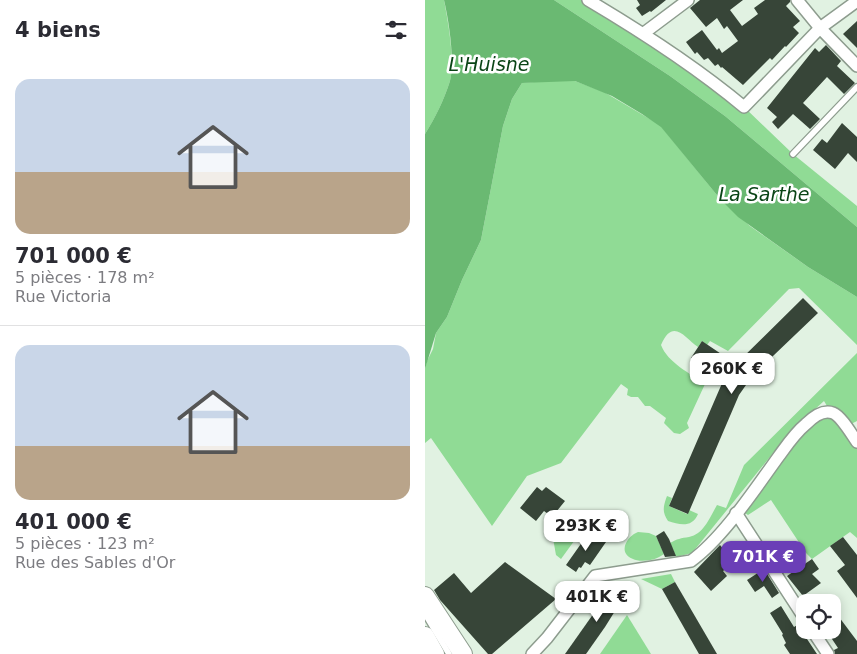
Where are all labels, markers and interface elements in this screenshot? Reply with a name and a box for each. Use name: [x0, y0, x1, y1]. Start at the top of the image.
icon: filters: [382, 16, 410, 44]
text: 4 biens: [15, 18, 101, 42]
water label: L'Huisne: [448, 53, 530, 75]
icon: home: [168, 112, 258, 202]
water label: La Sarthe: [719, 183, 809, 205]
text: 701 000 €: [15, 244, 132, 268]
text: 5 pièces · 178 m²: [15, 268, 155, 287]
text: Rue Victoria: [15, 287, 111, 306]
pin: 260K €: [691, 352, 773, 395]
text: 260K €: [701, 359, 763, 378]
icon: home: [168, 377, 258, 467]
text: 401 000 €: [15, 510, 132, 534]
pin: 293K €: [545, 510, 627, 552]
text: 293K €: [555, 516, 617, 535]
text: 5 pièces · 123 m²: [15, 534, 155, 553]
pin: 701K €: [722, 540, 804, 583]
text: 701K €: [732, 547, 794, 566]
text: Rue des Sables d'Or: [15, 553, 175, 572]
pin: 401K €: [556, 580, 638, 623]
text: 401K €: [566, 587, 628, 606]
map controls: [796, 594, 841, 639]
button: locate: [796, 594, 841, 639]

